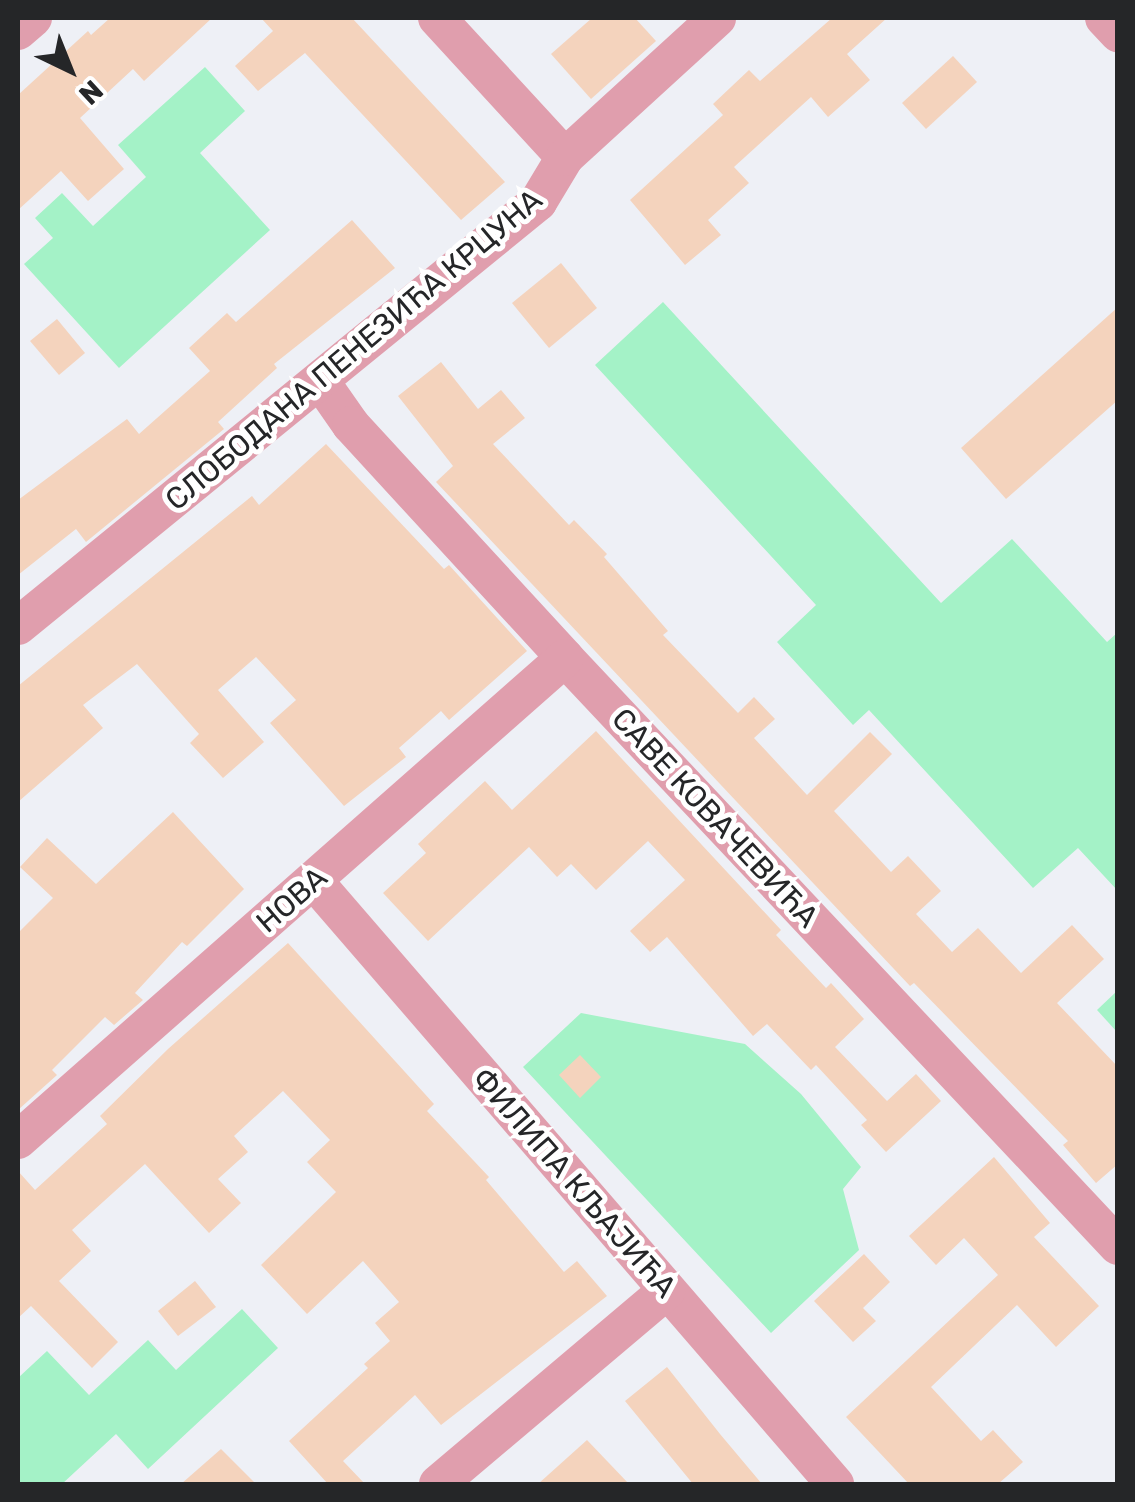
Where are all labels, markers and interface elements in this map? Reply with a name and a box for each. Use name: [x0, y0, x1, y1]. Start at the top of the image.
north arrow: [20, 20, 120, 120]
text: N: [72, 73, 109, 111]
street label: СЛОБОДАНА ПЕНЕЗИЋА КРЦУНА: [158, 182, 550, 518]
street label: САВЕ КОВАЧЕВИЋА: [604, 701, 826, 935]
street label: НОВА: [249, 860, 335, 940]
street label: ФИЛИПА КЉАЈИЋА: [464, 1061, 684, 1305]

